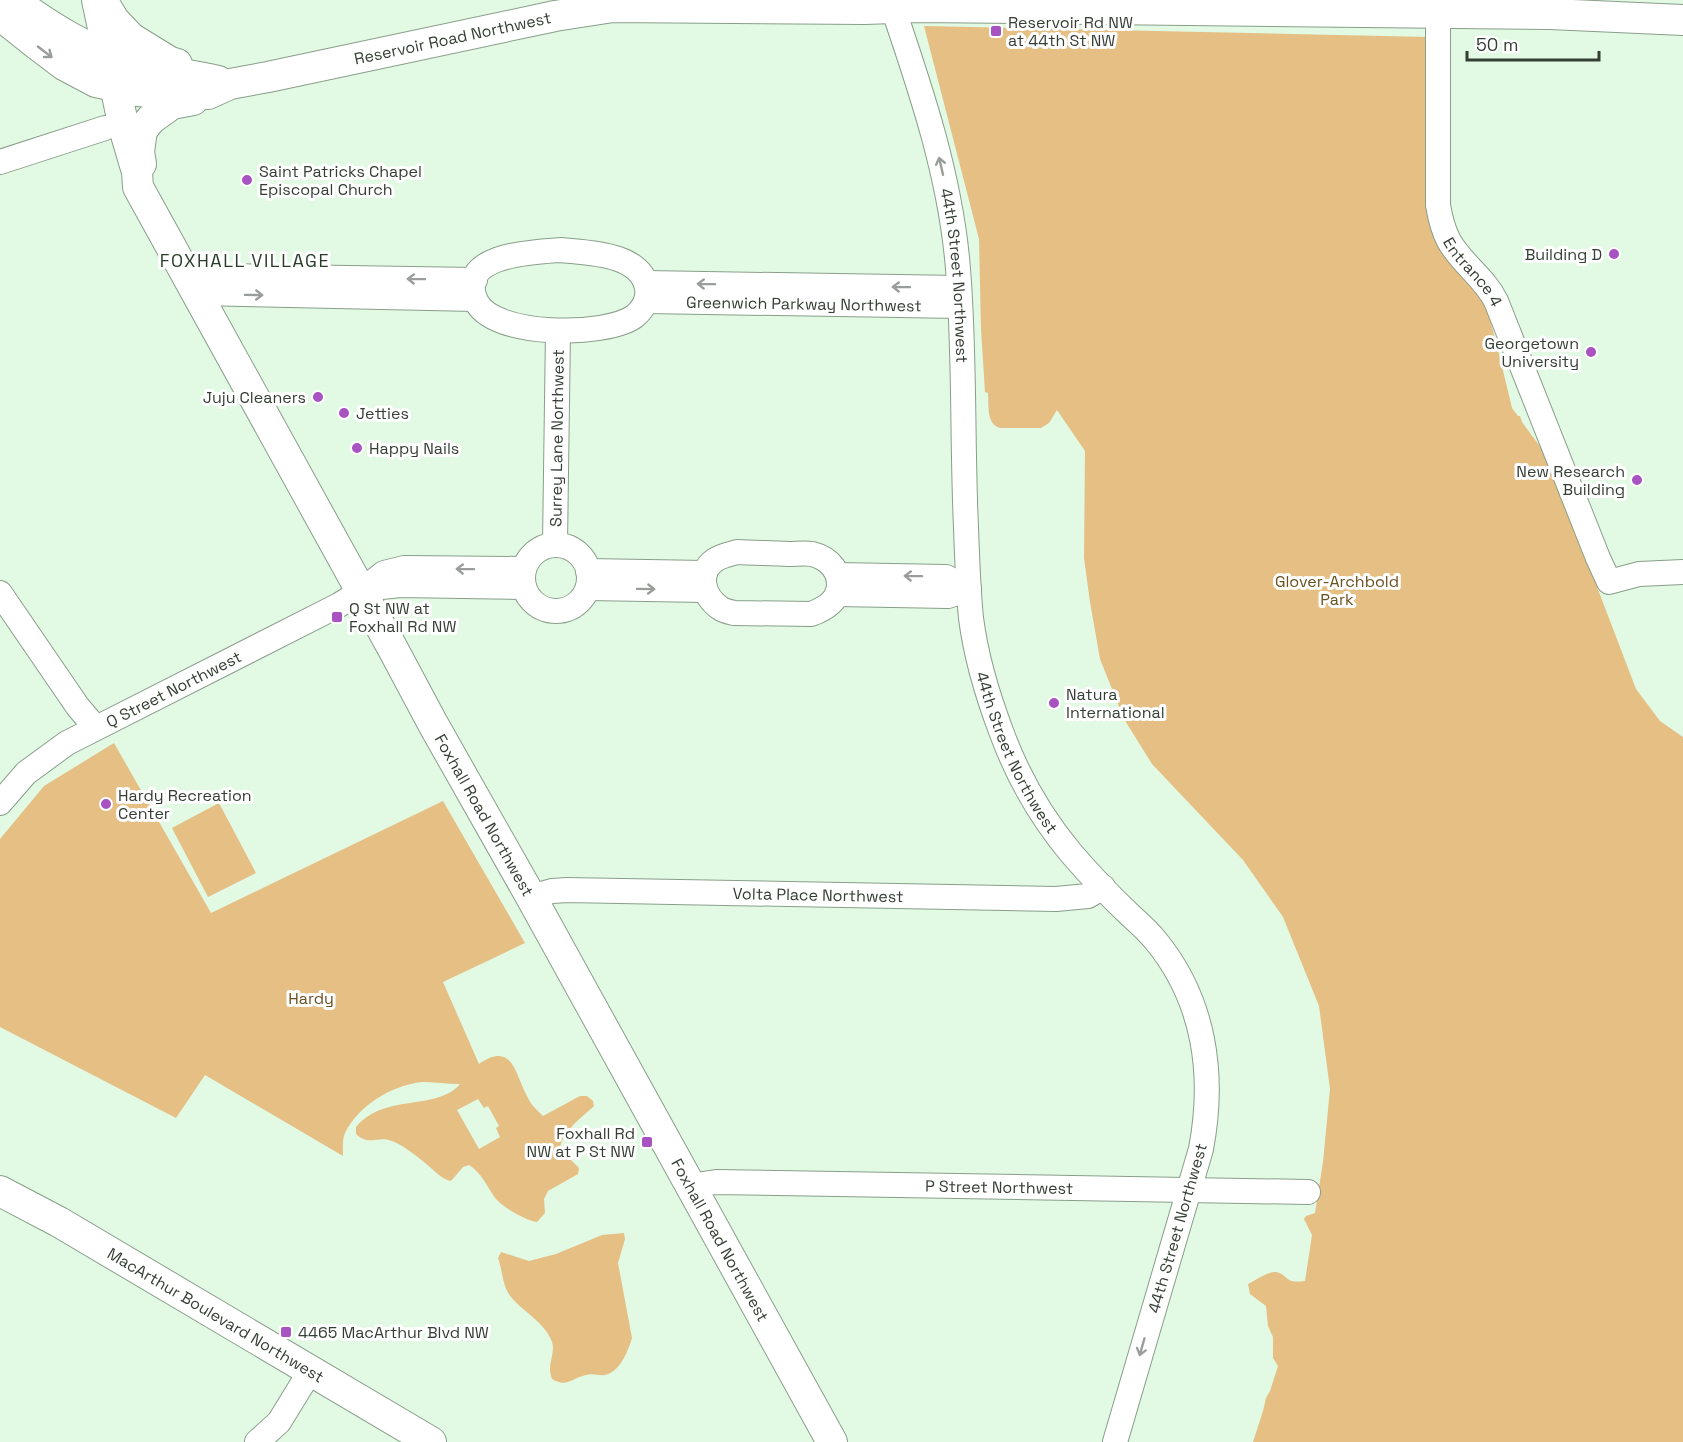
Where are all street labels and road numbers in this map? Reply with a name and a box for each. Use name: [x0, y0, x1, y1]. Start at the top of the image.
street label: Reservoir Road Northwest: [352, 7, 553, 69]
street label: 44th Street Northwest: [935, 186, 973, 363]
street label: Entrance 4: [1438, 234, 1507, 310]
street label: Greenwich Parkway Northwest: [686, 292, 922, 316]
street label: Surrey Lane Northwest: [545, 349, 569, 527]
street label: Q Street Northwest: [102, 646, 245, 733]
street label: 44th Street Northwest: [971, 669, 1062, 838]
street label: Foxhall Road Northwest: [430, 730, 538, 900]
street label: Volta Place Northwest: [732, 883, 904, 907]
street label: 44th Street Northwest: [1143, 1141, 1212, 1315]
street label: Foxhall Road Northwest: [666, 1155, 773, 1325]
street label: P Street Northwest: [925, 1176, 1073, 1199]
street label: MacArthur Boulevard Northwest: [104, 1243, 328, 1387]

